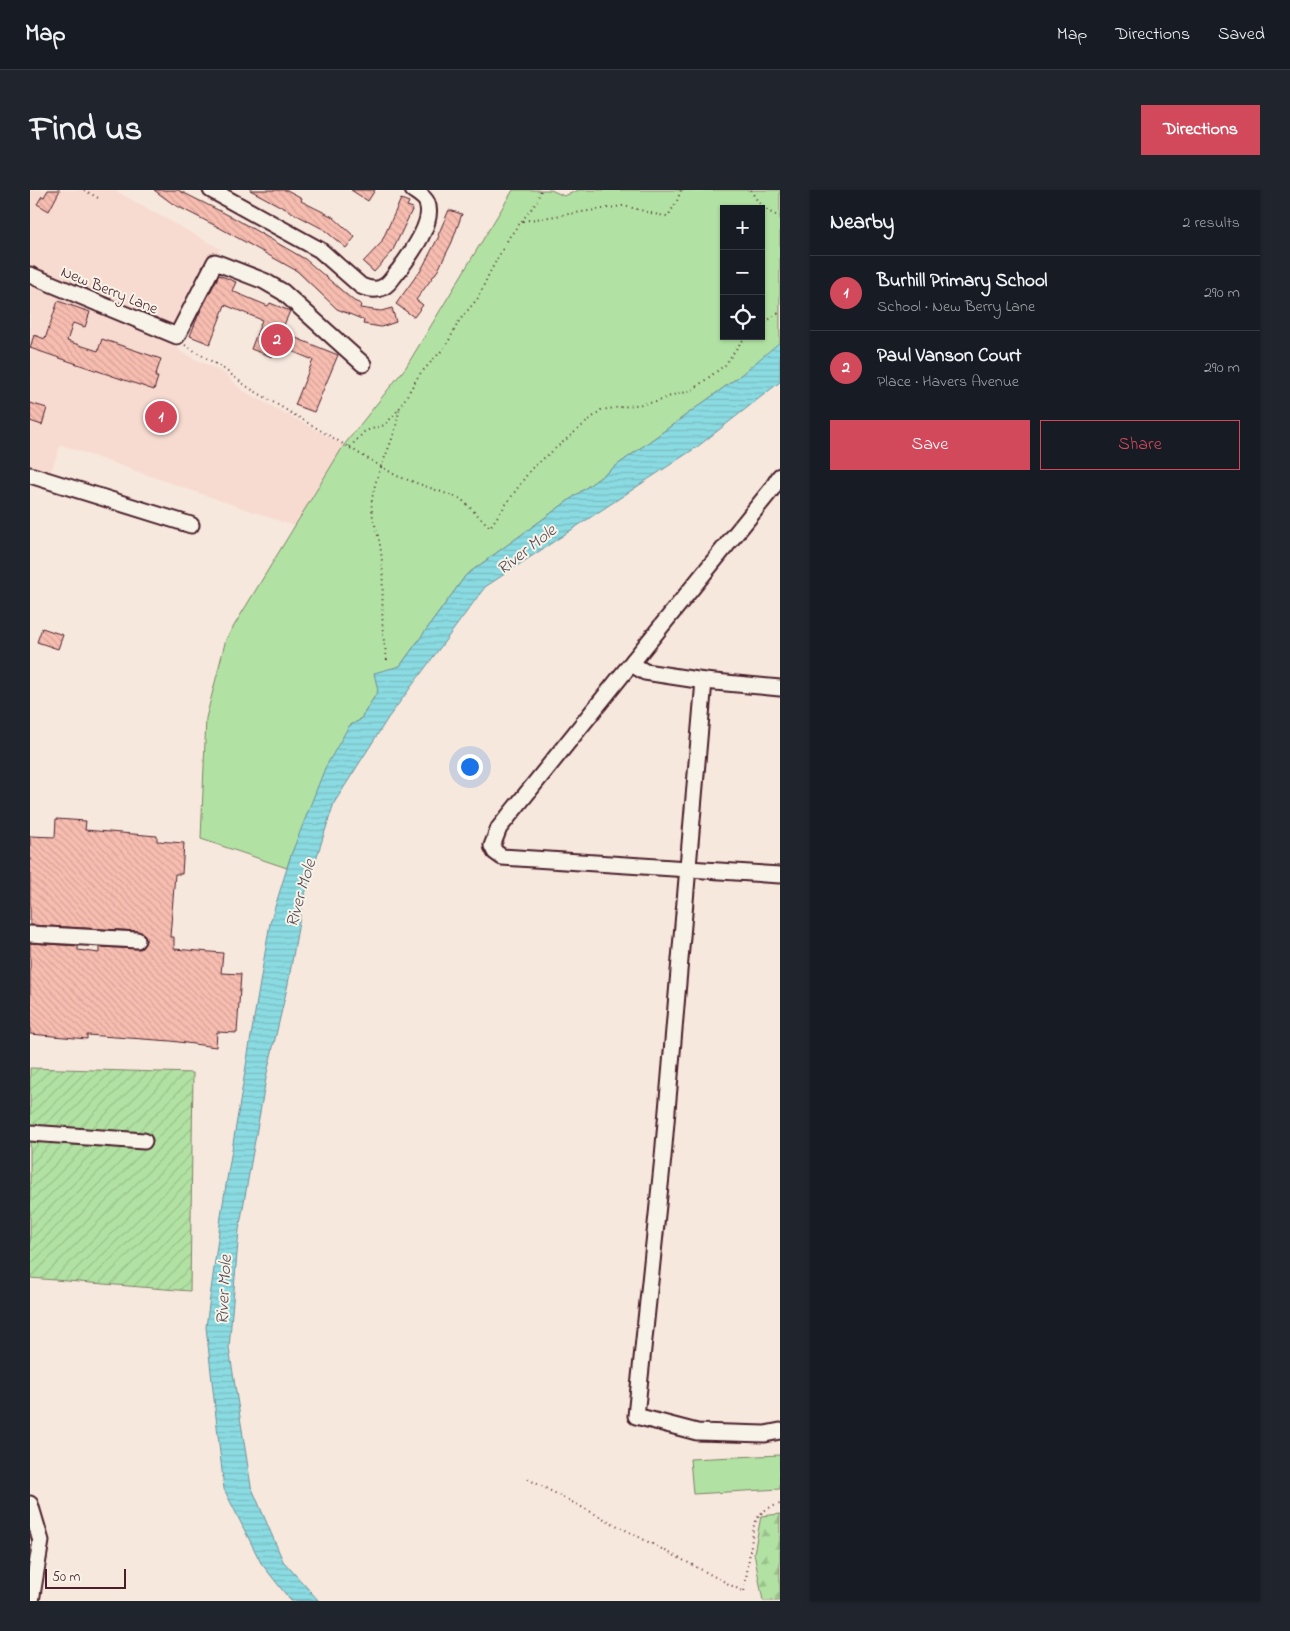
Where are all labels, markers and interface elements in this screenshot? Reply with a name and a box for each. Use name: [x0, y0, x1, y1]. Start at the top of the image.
text: Map: [25, 17, 66, 52]
text: Map: [1057, 22, 1087, 48]
text: Directions: [1115, 22, 1190, 48]
text: Saved: [1218, 22, 1265, 48]
text: Find us: [30, 105, 142, 156]
button: Directions: [1141, 105, 1260, 155]
map controls: [720, 205, 765, 340]
button: +: [720, 205, 765, 250]
text: Nearby: [830, 208, 894, 238]
text: 2 results: [1182, 211, 1240, 235]
button: −: [720, 250, 765, 295]
street label: New Berry Lane: [57, 260, 162, 322]
text: Burhill Primary School: [877, 268, 1048, 295]
text: 1: [843, 281, 849, 305]
text: 290 m: [1204, 281, 1240, 305]
button: locate: [720, 295, 765, 340]
text: School · New Berry Lane: [877, 295, 1035, 319]
pin: 2: [261, 321, 293, 359]
text: Paul Vanson Court: [877, 343, 1022, 370]
text: 2: [842, 356, 850, 380]
text: 290 m: [1204, 356, 1240, 380]
text: Place · Havers Avenue: [877, 370, 1019, 394]
pin: 1: [145, 398, 177, 436]
button: Save: [830, 420, 1030, 470]
button: Share: [1040, 420, 1240, 470]
water label: River Mole: [492, 518, 563, 582]
your location: [457, 754, 483, 780]
water label: River Mole: [280, 856, 324, 931]
water label: River Mole: [210, 1254, 240, 1326]
scale bar: [45, 1566, 126, 1589]
text: 50 m: [52, 1567, 80, 1588]

